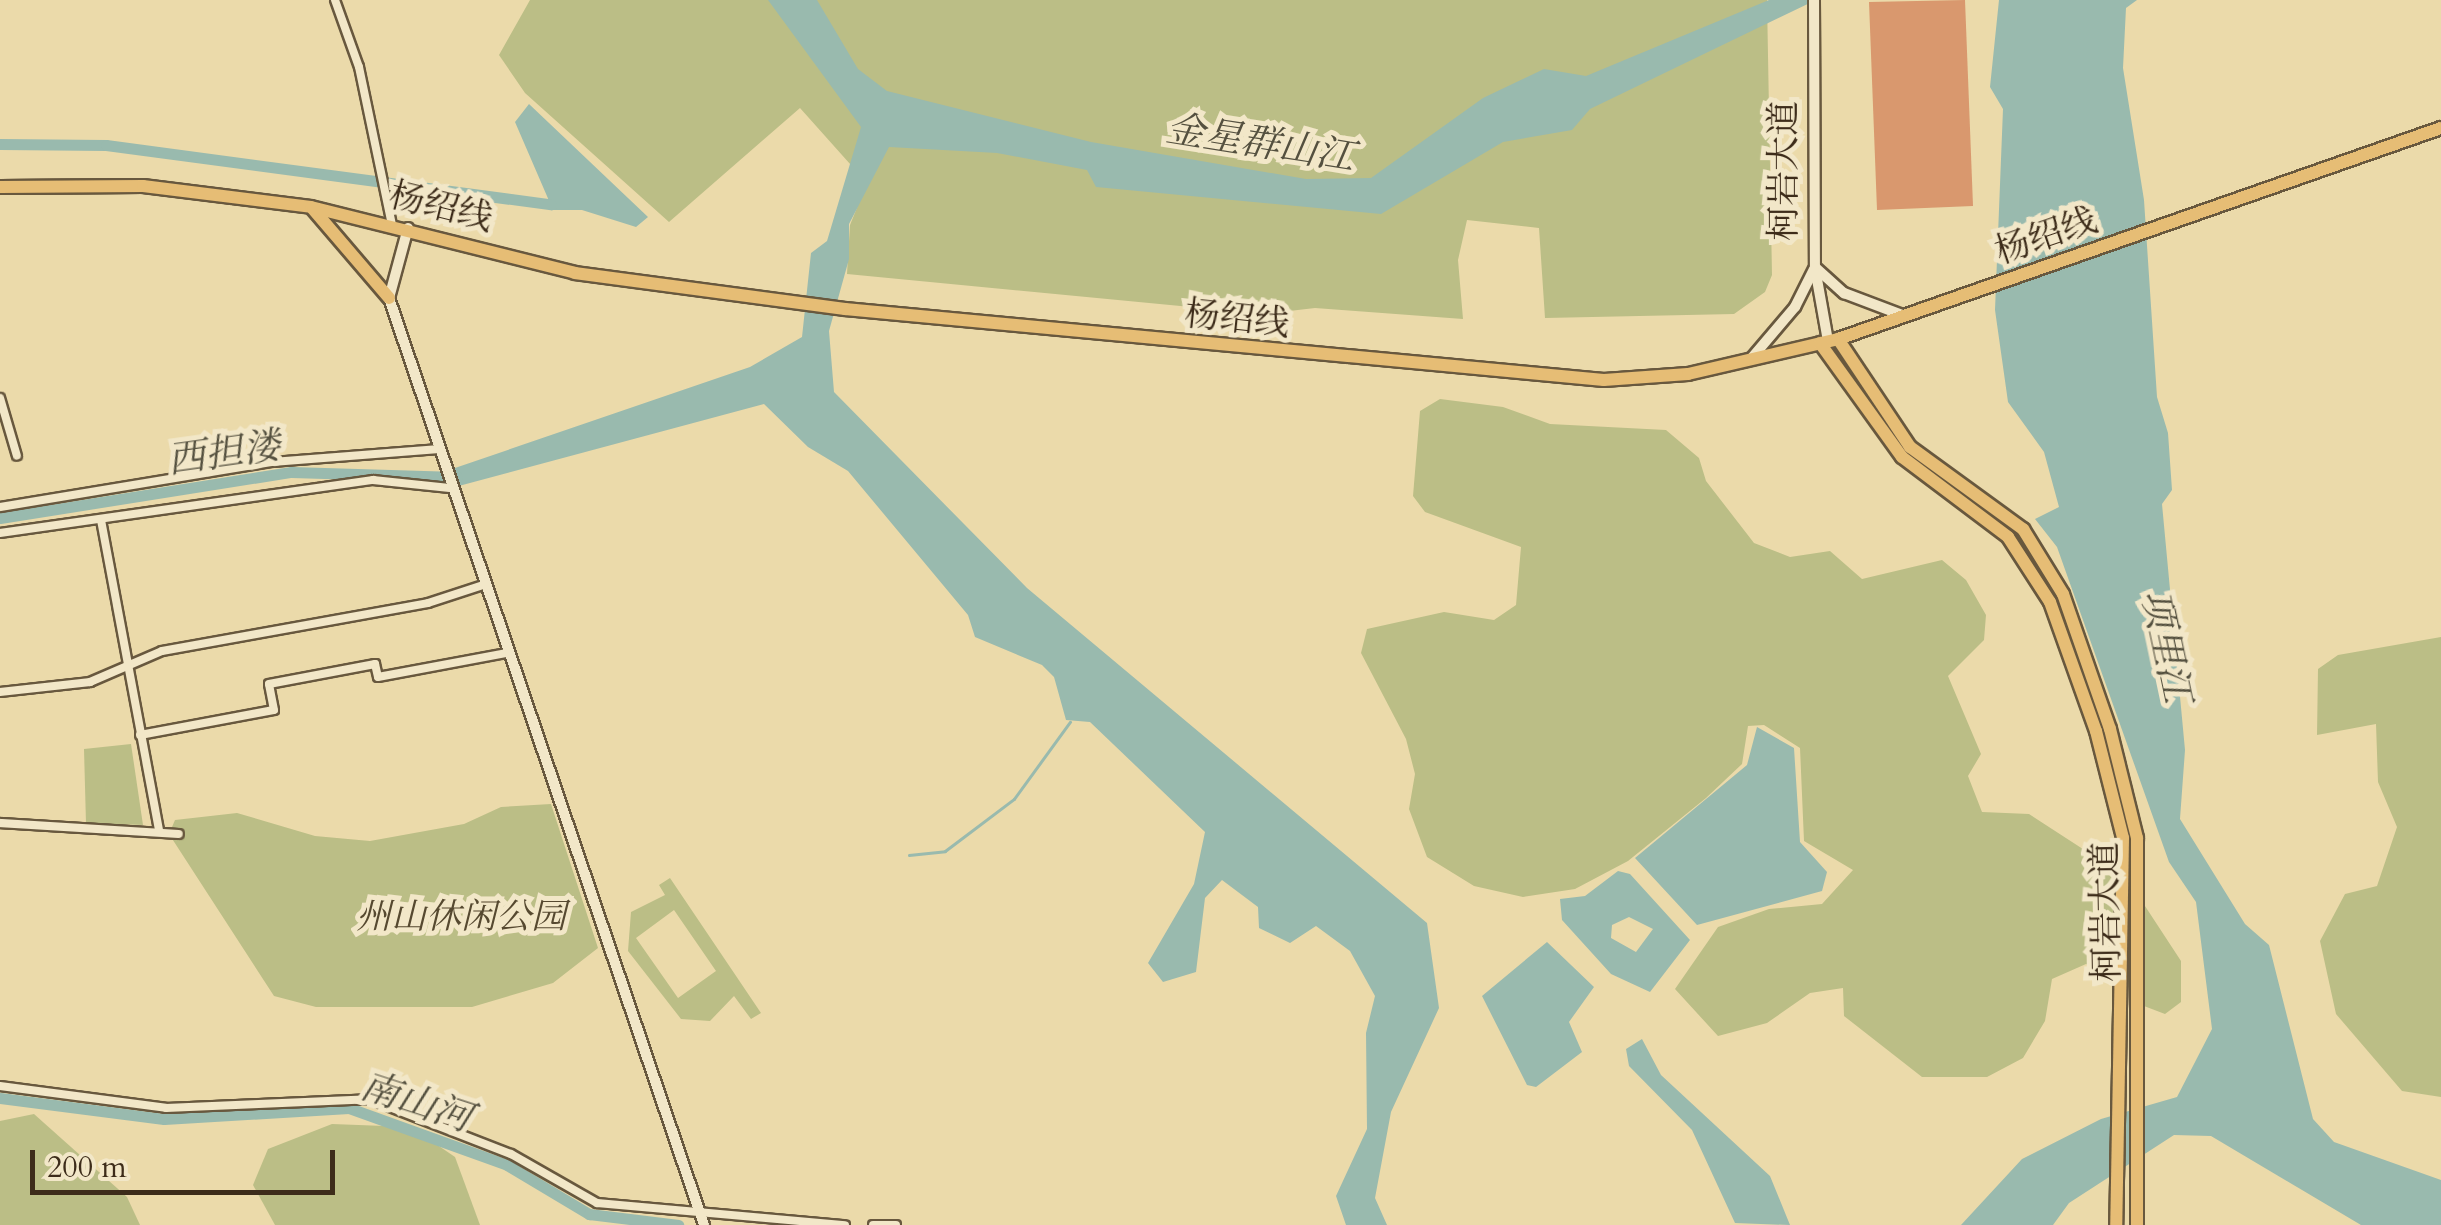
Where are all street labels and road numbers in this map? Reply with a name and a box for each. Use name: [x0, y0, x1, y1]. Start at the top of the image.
street label: 柯岩大道: [1763, 101, 1805, 241]
street label: 杨绍线: [385, 174, 497, 240]
street label: 杨绍线: [1990, 199, 2102, 273]
street label: 杨绍线: [1183, 293, 1291, 345]
street label: 柯岩大道: [2084, 842, 2128, 982]

